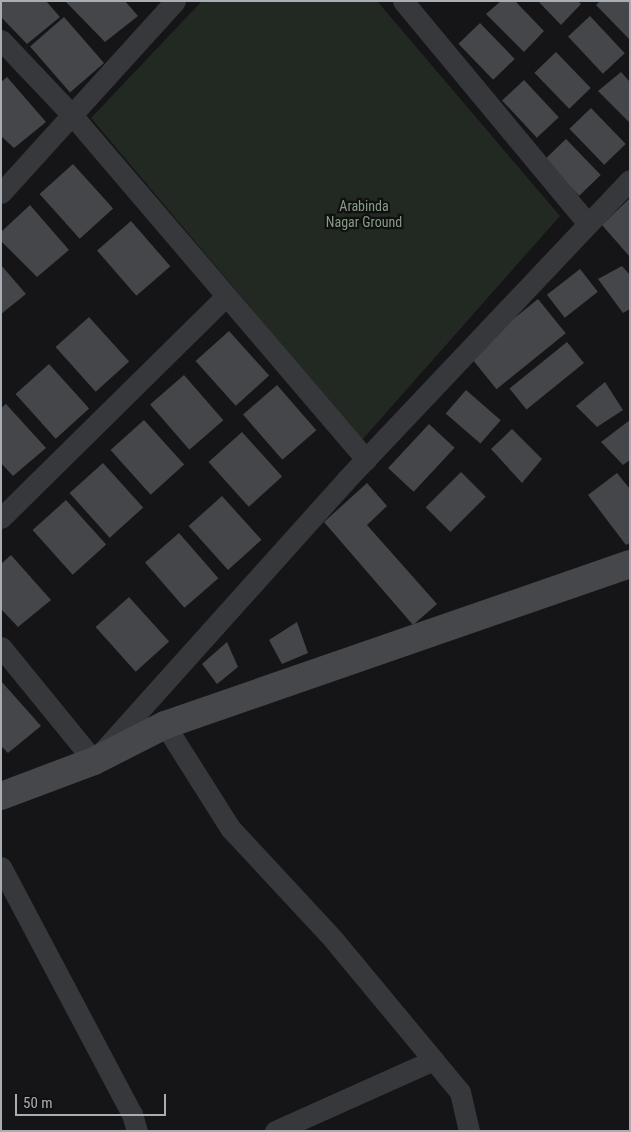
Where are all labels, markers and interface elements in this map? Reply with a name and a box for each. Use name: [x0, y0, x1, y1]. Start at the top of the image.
park label: Arabinda Nagar Ground: [326, 198, 402, 230]
scale bar: [18, 1084, 169, 1116]
text: 50 m: [23, 1094, 53, 1112]

